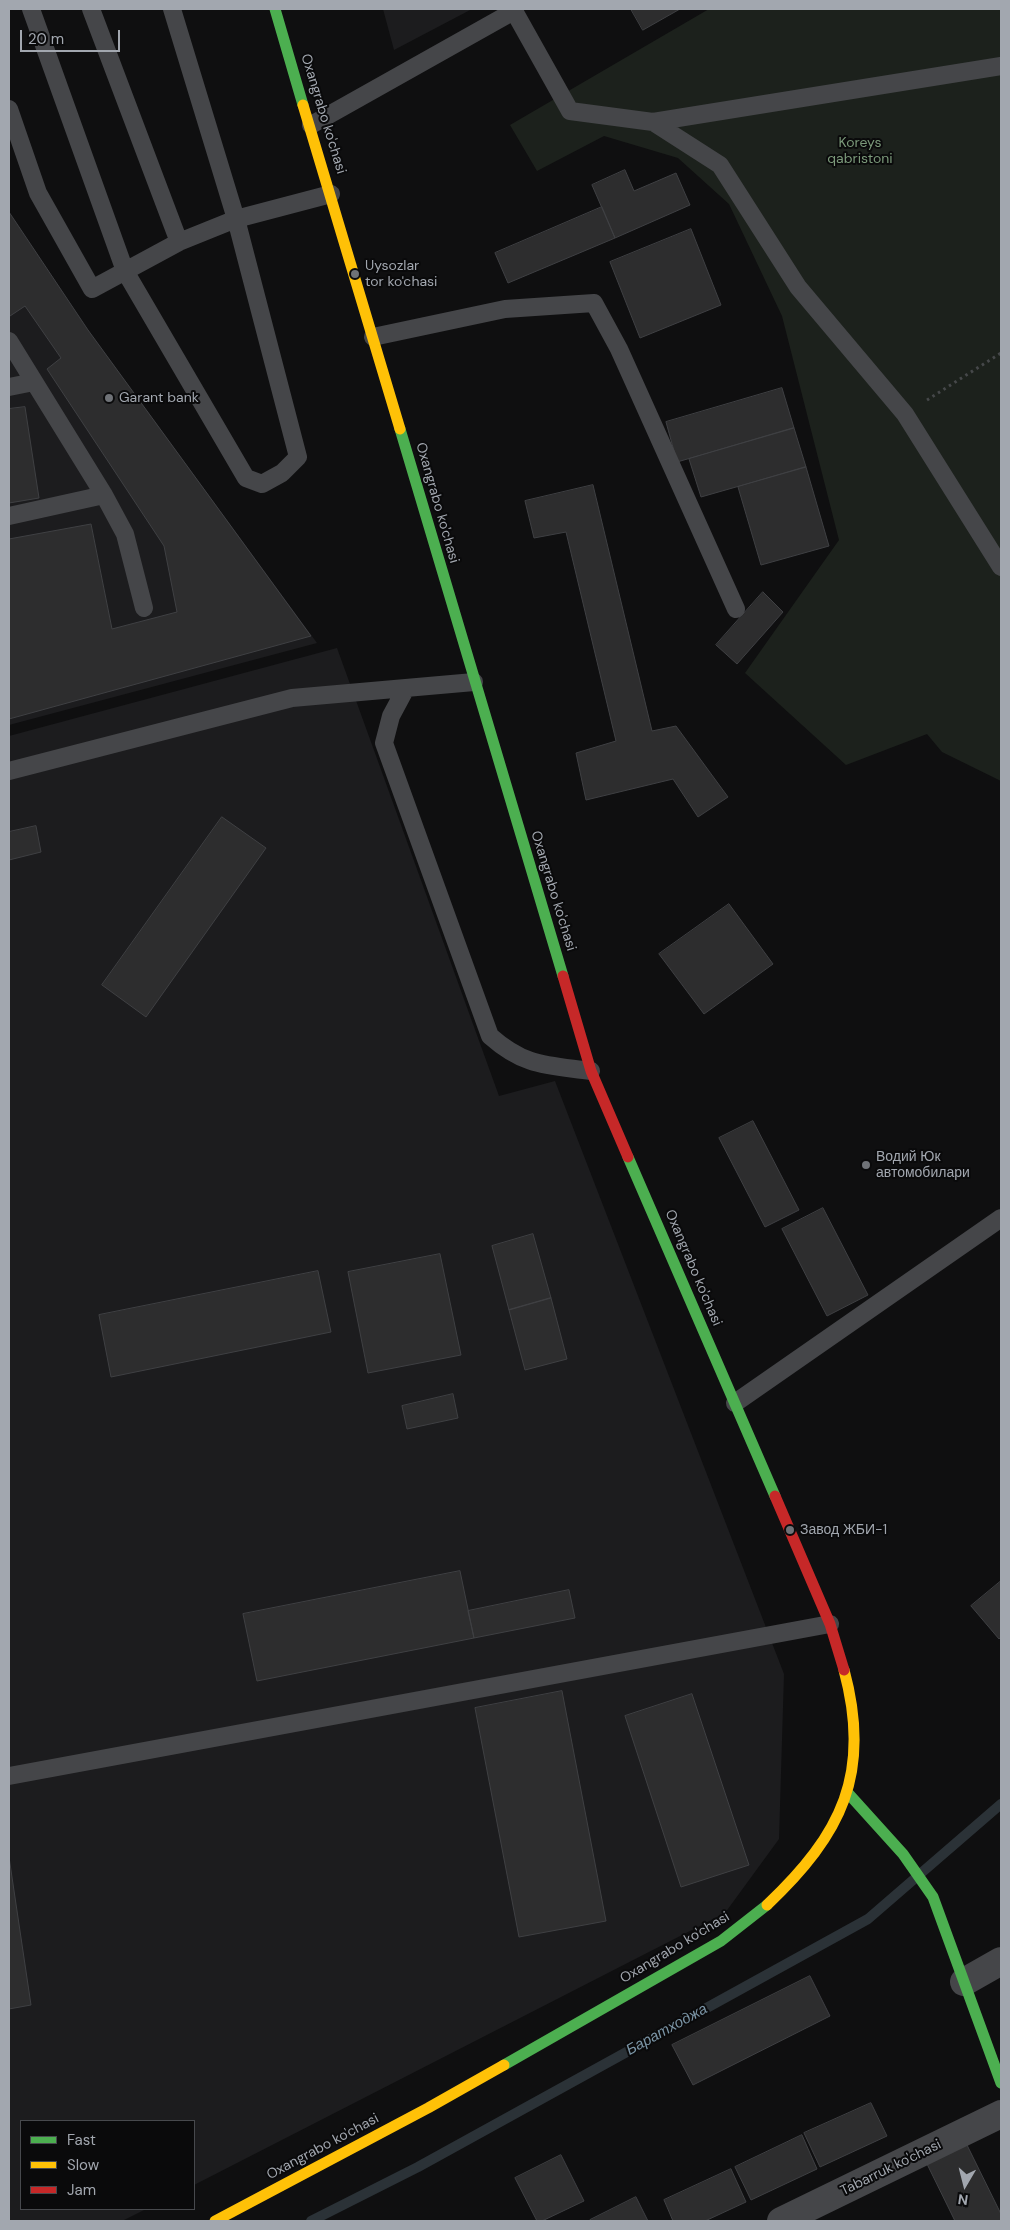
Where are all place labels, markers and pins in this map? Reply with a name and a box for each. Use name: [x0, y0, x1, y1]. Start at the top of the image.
place label: Uysozlar tor ko'chasi: [365, 258, 437, 290]
marker: Uysozlar tor ko'chasi: [349, 268, 361, 280]
place label: Garant bank: [119, 390, 199, 406]
marker: Garant bank: [103, 392, 115, 404]
place label: Водий Юк автомобилари: [876, 1149, 970, 1182]
marker: Водий Юк автомобилари: [860, 1159, 872, 1171]
place label: Завод ЖБИ-1: [800, 1522, 887, 1538]
marker: Завод ЖБИ-1: [784, 1524, 796, 1536]

